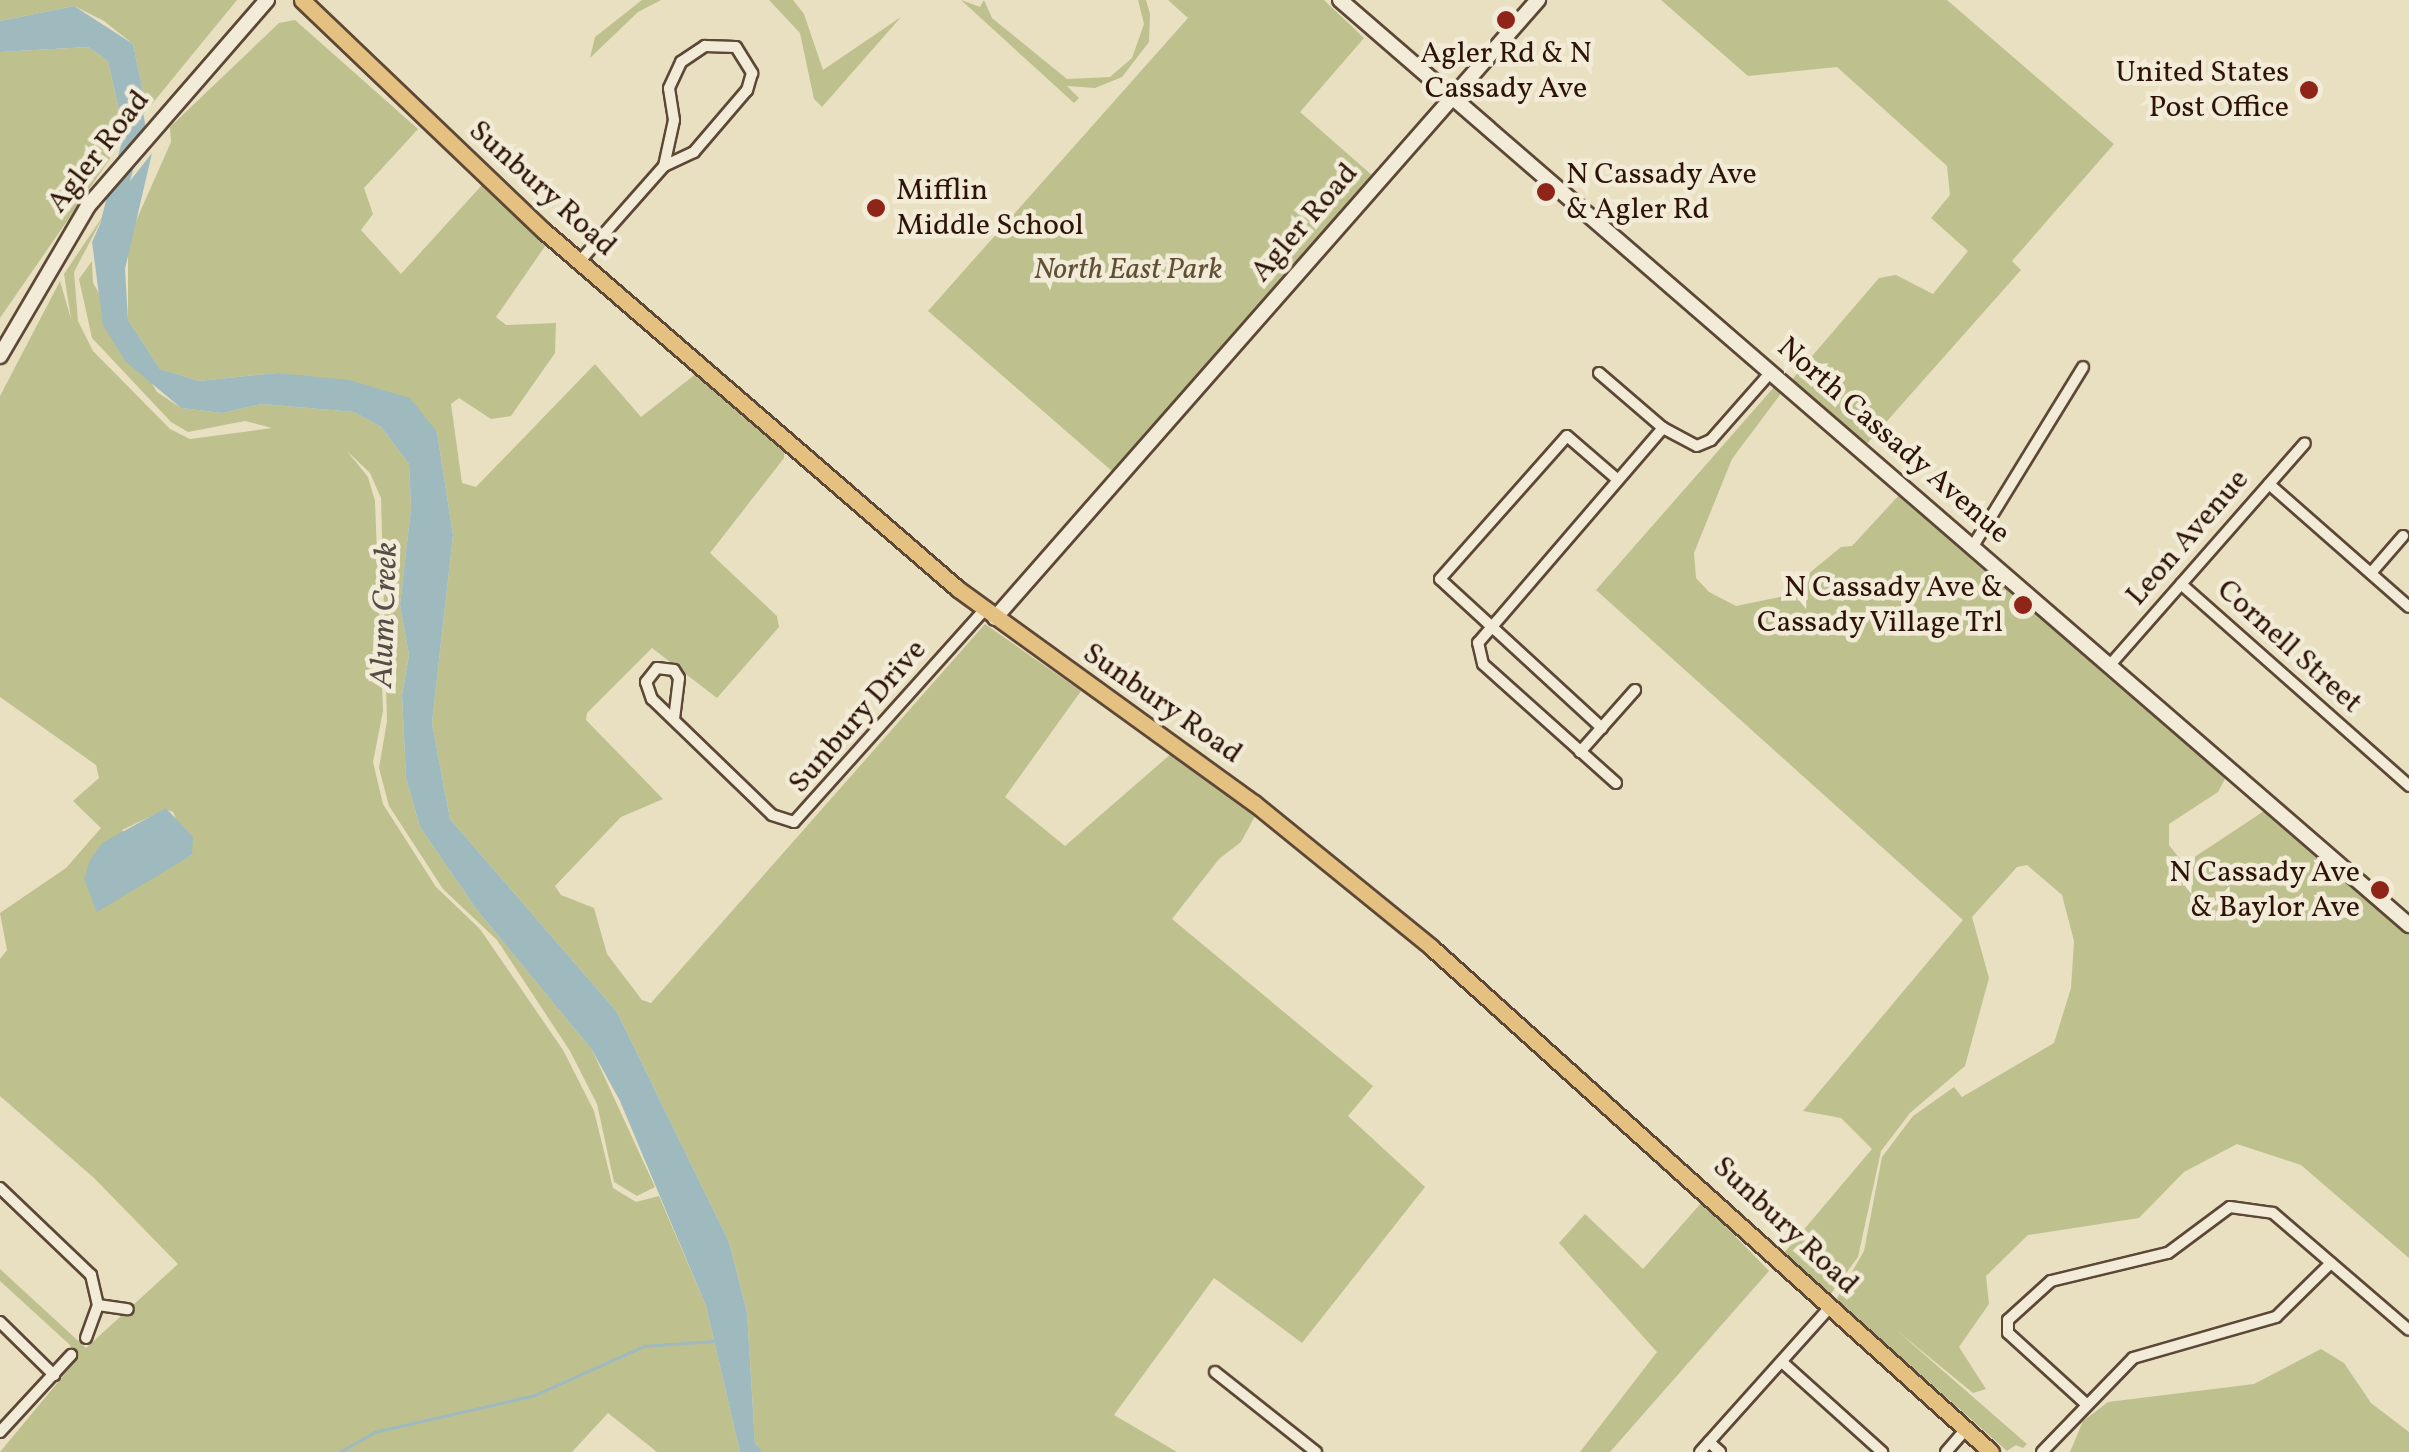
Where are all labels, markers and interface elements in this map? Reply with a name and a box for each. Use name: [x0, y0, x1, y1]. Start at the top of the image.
marker: Agler Rd & N Cassady Ave: [1495, 9, 1517, 31]
place label: Agler Rd & N Cassady Ave: [1420, 36, 1592, 106]
place label: United States Post Office: [2116, 55, 2289, 126]
marker: United States Post Office: [2298, 79, 2320, 101]
street label: Agler Road: [40, 83, 158, 221]
street label: Sunbury Road: [460, 113, 624, 265]
street label: Agler Road: [1244, 156, 1366, 290]
place label: N Cassady Ave & Agler Rd: [1566, 157, 1758, 228]
place label: Mifflin Middle School: [896, 173, 1084, 244]
marker: N Cassady Ave & Agler Rd: [1535, 181, 1557, 203]
marker: Mifflin Middle School: [865, 197, 887, 219]
park label: North East Park: [1034, 252, 1222, 288]
street label: North Cassady Avenue: [1769, 330, 2017, 552]
street label: Leon Avenue: [2119, 462, 2257, 614]
water label: Alum Creek: [364, 542, 408, 688]
place label: N Cassady Ave & Cassady Village Trl: [1754, 570, 2003, 640]
street label: Cornell Street: [2209, 572, 2369, 722]
marker: N Cassady Ave & Cassady Village Trl: [2012, 594, 2034, 616]
street label: Sunbury Drive: [781, 632, 935, 802]
street label: Sunbury Road: [1075, 636, 1249, 772]
place label: N Cassady Ave & Baylor Ave: [2168, 855, 2360, 926]
marker: N Cassady Ave & Baylor Ave: [2369, 879, 2391, 901]
street label: Sunbury Road: [1704, 1149, 1866, 1303]

